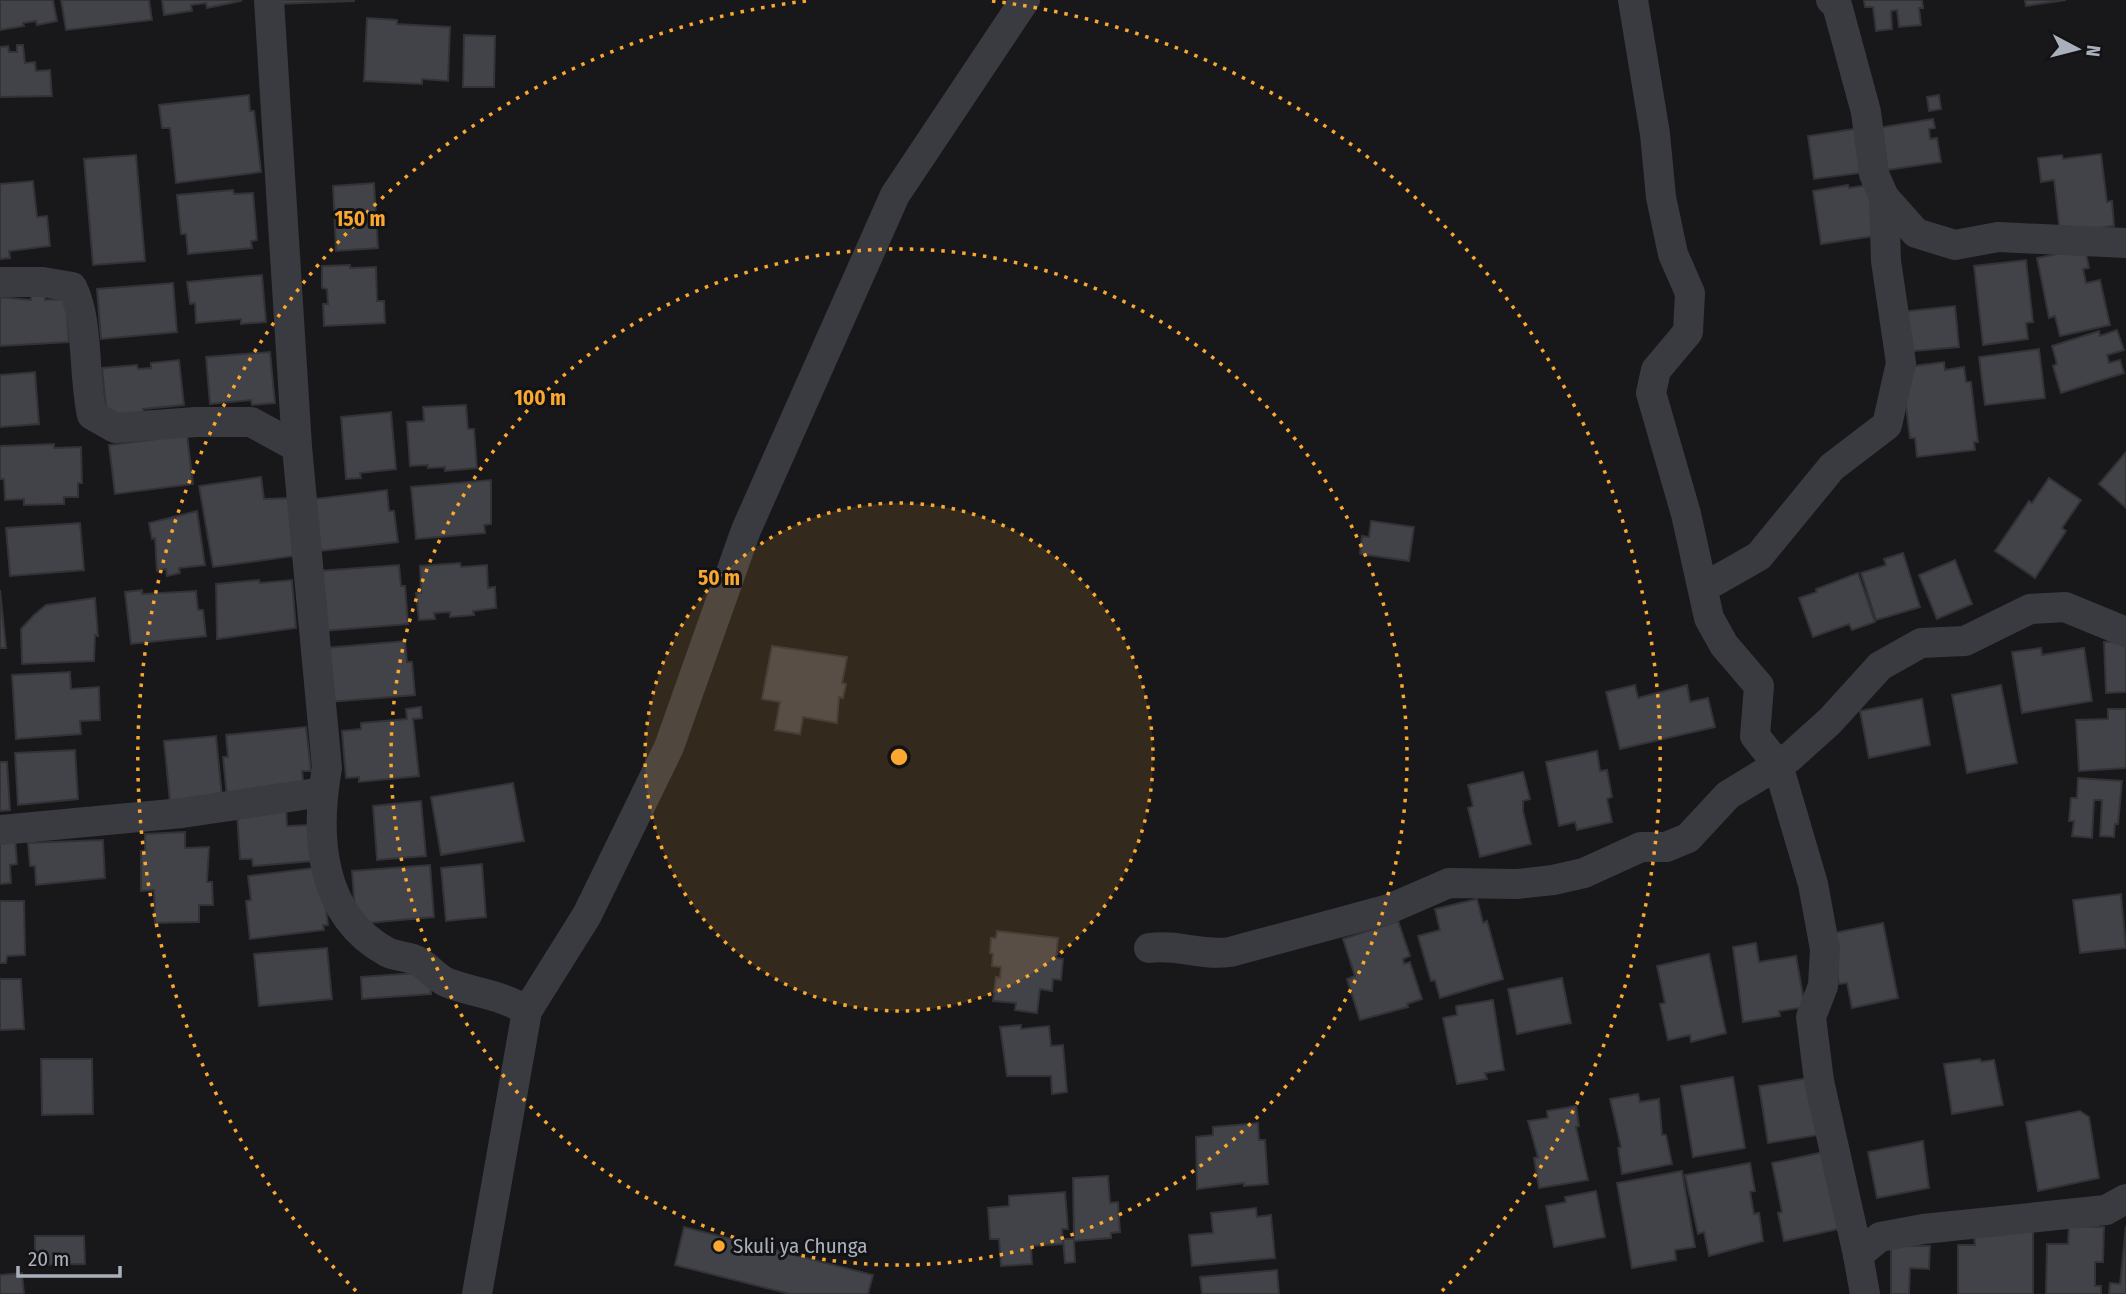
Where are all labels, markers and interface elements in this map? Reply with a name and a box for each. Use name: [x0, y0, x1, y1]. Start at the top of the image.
north arrow: [2042, 14, 2112, 84]
text: N: [2081, 44, 2105, 58]
text: 150 m: [334, 206, 386, 232]
text: 100 m: [514, 385, 566, 411]
text: 50 m: [698, 565, 740, 591]
centre of rings: [887, 745, 911, 769]
place label: Skuli ya Chunga: [733, 1233, 867, 1259]
scale bar: [18, 1234, 119, 1278]
marker: Skuli ya Chunga: [711, 1238, 727, 1254]
text: 20 m: [28, 1246, 69, 1272]

